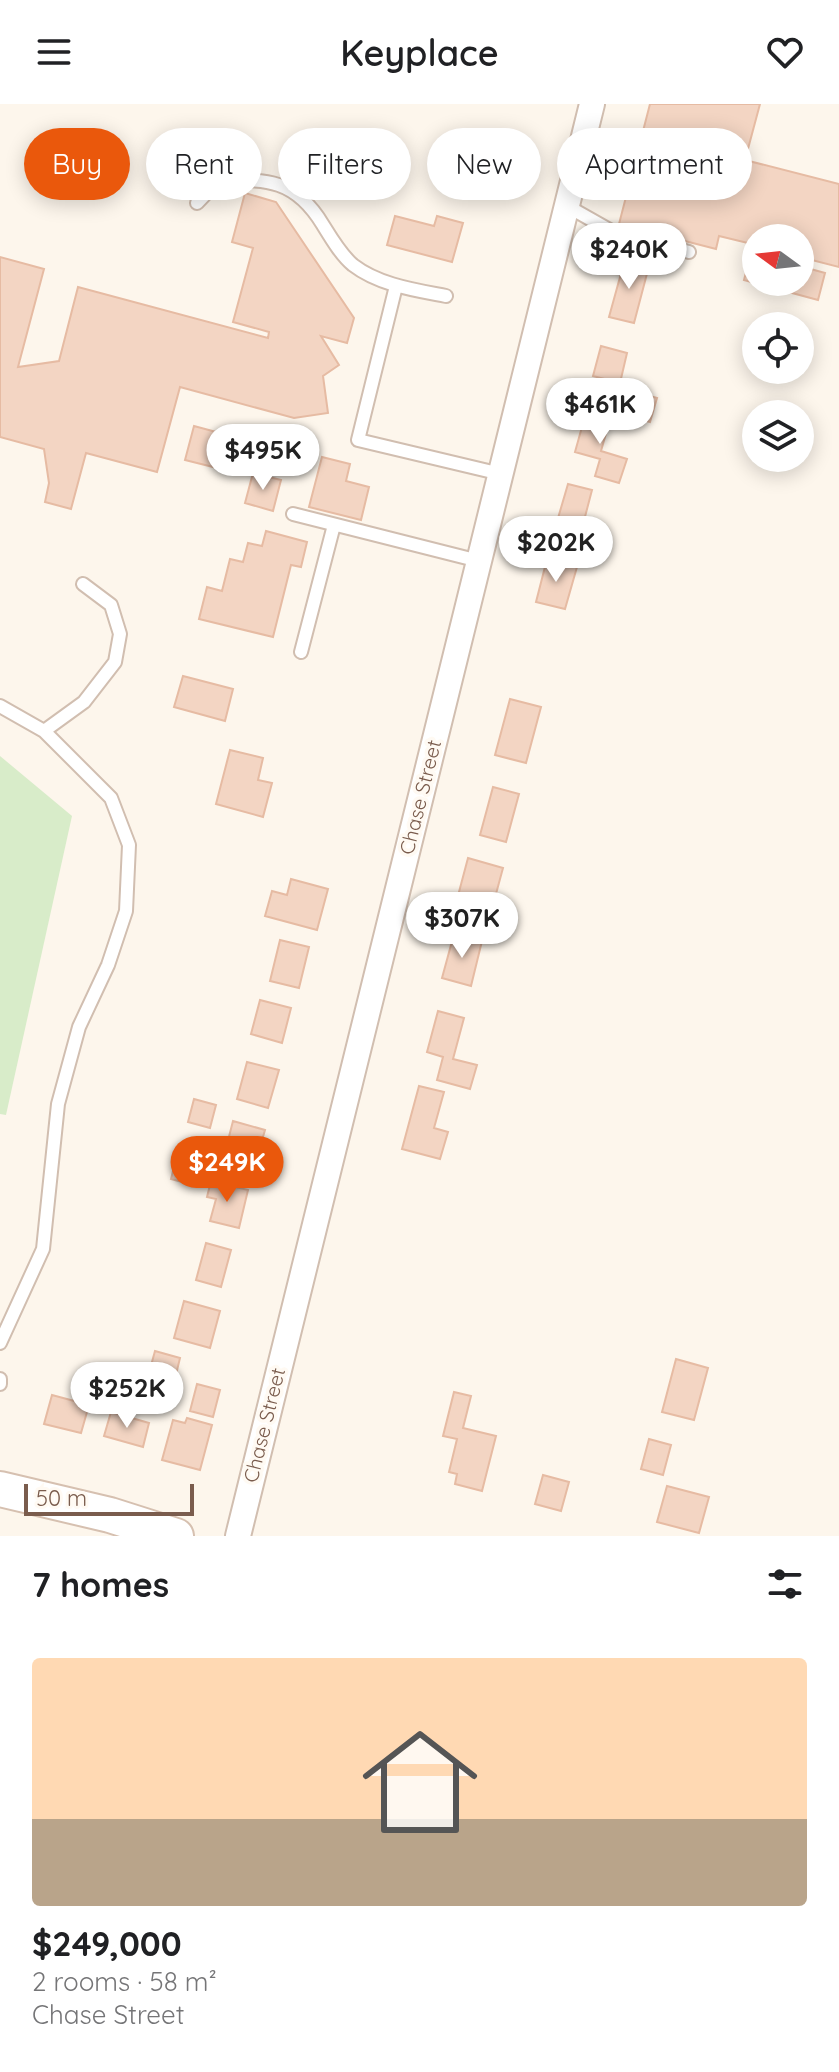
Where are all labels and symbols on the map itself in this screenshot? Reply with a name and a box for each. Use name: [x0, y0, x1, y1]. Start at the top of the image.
pin: $240K: [573, 223, 685, 291]
north arrow: [742, 224, 814, 296]
pin: $461K: [544, 378, 656, 446]
pin: $495K: [207, 424, 319, 492]
pin: $202K: [500, 516, 612, 584]
street label: Chase Street: [394, 737, 446, 857]
pin: $307K: [406, 892, 518, 960]
pin: $249K: [171, 1136, 283, 1204]
pin: $252K: [71, 1362, 183, 1430]
street label: Chase Street: [238, 1365, 290, 1485]
scale bar: [24, 1480, 194, 1516]

